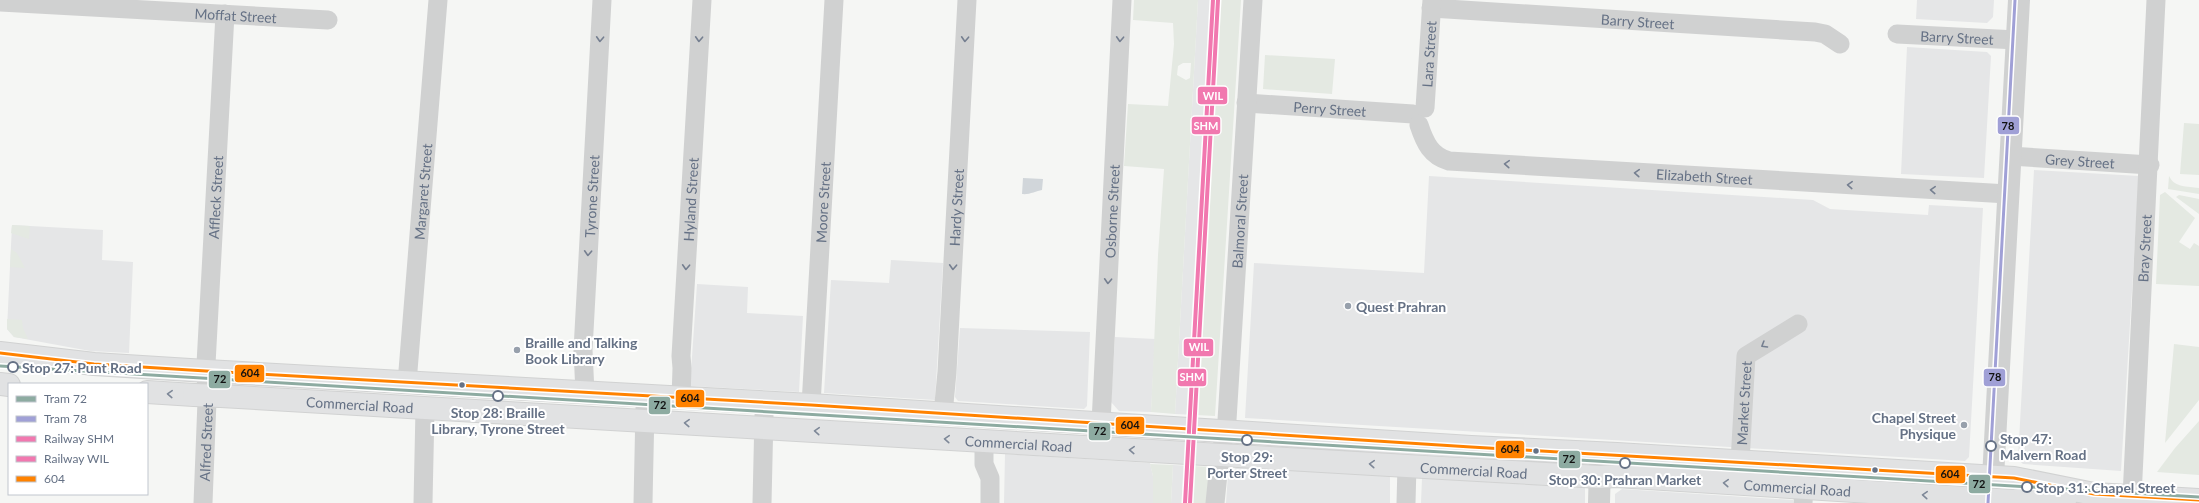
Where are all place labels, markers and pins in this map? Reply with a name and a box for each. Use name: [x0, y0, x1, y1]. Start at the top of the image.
place label: Quest Prahran: [1356, 298, 1446, 315]
marker: Quest Prahran: [1343, 301, 1353, 311]
place label: Braille and Talking Book Library: [525, 334, 638, 367]
marker: Braille and Talking Book Library: [512, 345, 522, 355]
place label: Stop 27: Punt Road: [22, 359, 142, 376]
marker: Stop 27: Punt Road: [7, 361, 19, 373]
unlabelled marker: [457, 380, 467, 390]
marker: Stop 28: Braille Library, Tyrone Street: [492, 390, 504, 402]
place label: Stop 28: Braille Library, Tyrone Street: [431, 404, 566, 437]
place label: Chapel Street Physique: [1872, 409, 1957, 442]
marker: Chapel Street Physique: [1959, 420, 1969, 430]
place label: Stop 47: Malvern Road: [2000, 430, 2086, 463]
marker: Stop 29: Porter Street: [1241, 434, 1253, 446]
marker: Stop 47: Malvern Road: [1985, 440, 1997, 452]
unlabelled marker: [1531, 446, 1541, 456]
place label: Stop 29: Porter Street: [1207, 448, 1288, 481]
marker: Stop 30: Prahran Market: [1619, 457, 1631, 469]
unlabelled marker: [1870, 465, 1880, 475]
place label: Stop 30: Prahran Market: [1549, 471, 1702, 488]
place label: Stop 31: Chapel Street: [2036, 479, 2176, 496]
marker: Stop 31: Chapel Street: [2021, 481, 2033, 493]

